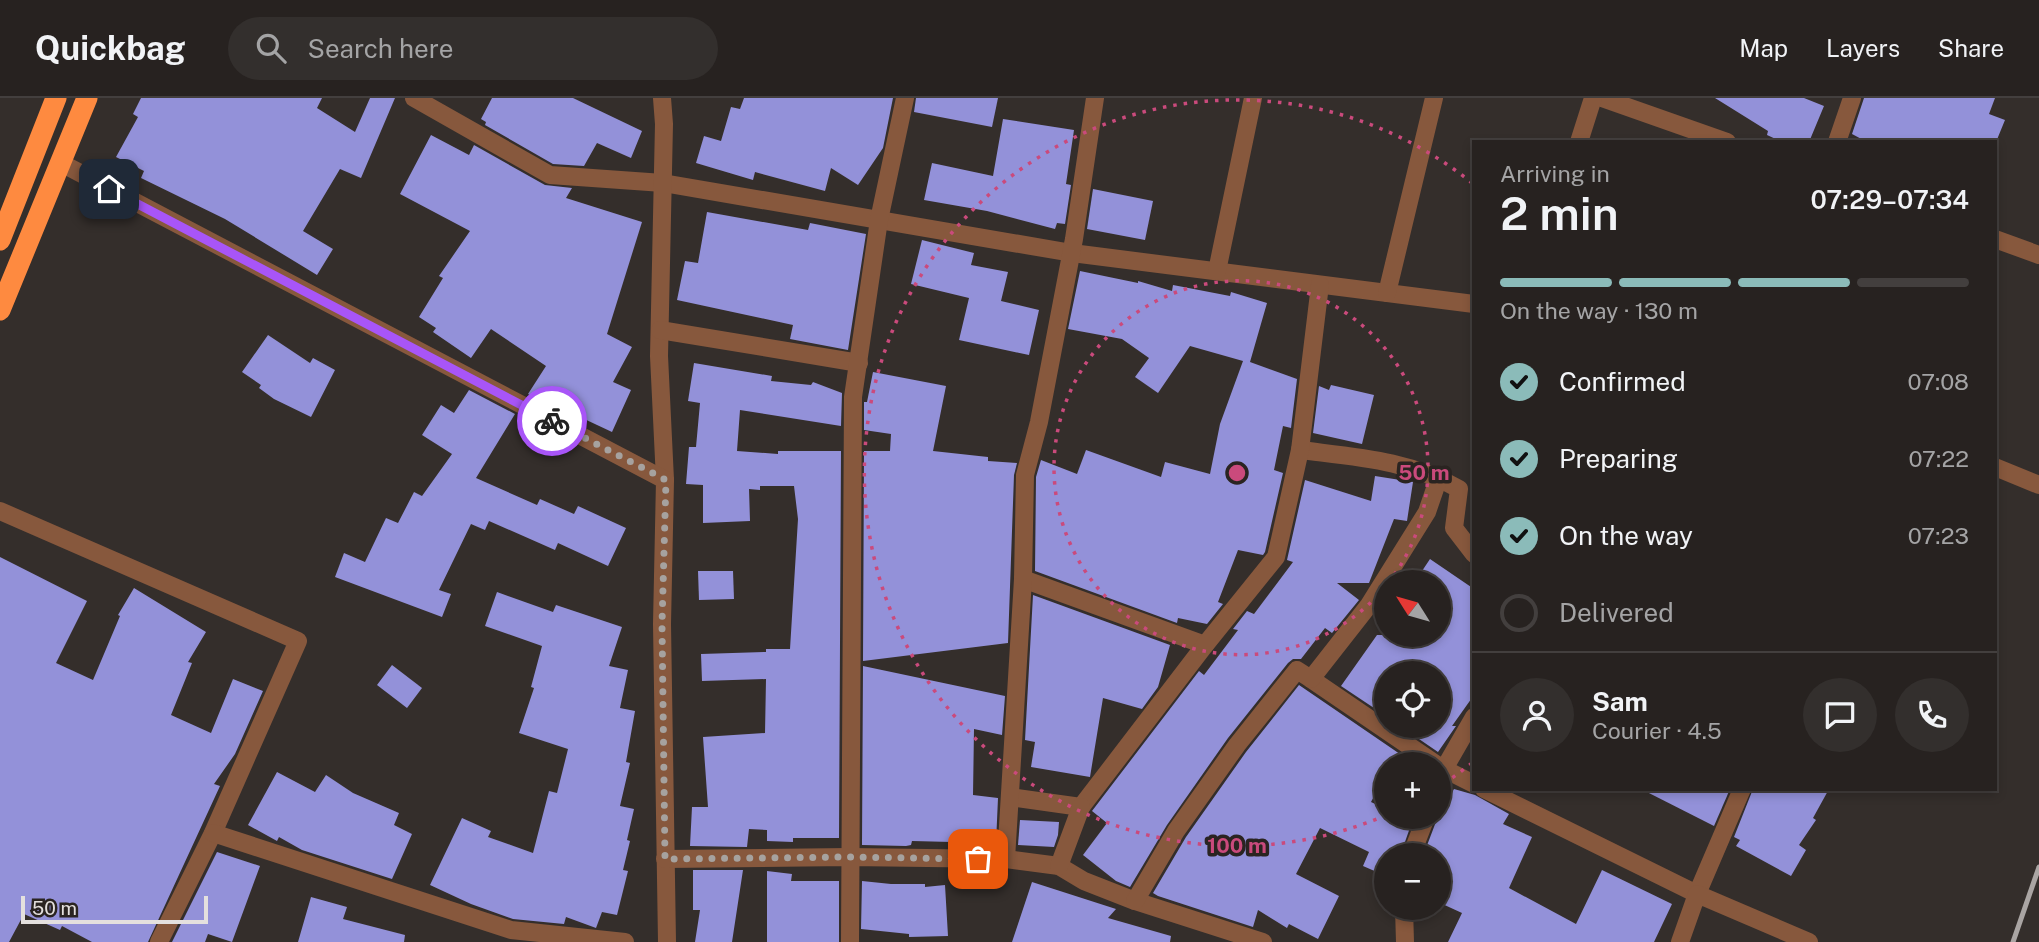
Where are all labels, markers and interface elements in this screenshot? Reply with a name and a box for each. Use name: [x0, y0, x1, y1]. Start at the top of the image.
search box: [228, 17, 718, 80]
text: Quickbag: [35, 29, 186, 67]
icon: search: [252, 29, 290, 67]
text: Search here: [308, 33, 454, 64]
text: Map: [1739, 34, 1788, 62]
text: Layers: [1826, 34, 1900, 62]
text: Share: [1938, 34, 2004, 62]
pin: [79, 159, 139, 219]
text: Arriving in: [1500, 160, 1610, 187]
icon: home: [90, 170, 128, 208]
text: 07:29–07:34: [1810, 184, 1969, 215]
text: 2 min: [1500, 186, 1619, 240]
text: On the way · 130 m: [1500, 297, 1698, 324]
icon: check: [1500, 363, 1538, 401]
text: Confirmed: [1559, 366, 1686, 397]
text: 07:08: [1908, 368, 1969, 395]
courier: [517, 386, 587, 456]
icon: bike: [533, 402, 571, 440]
icon: check: [1500, 440, 1538, 478]
text: Preparing: [1559, 443, 1678, 474]
text: 07:22: [1908, 445, 1969, 472]
text: 50 m: [1398, 460, 1450, 485]
centre of rings: [1225, 461, 1249, 485]
icon: check: [1500, 517, 1538, 555]
text: On the way: [1559, 520, 1693, 551]
text: 07:23: [1908, 522, 1969, 549]
north arrow: [1374, 570, 1451, 648]
map controls: [1374, 570, 1451, 920]
text: Delivered: [1559, 597, 1674, 628]
button: locate: [1374, 661, 1451, 738]
button: person: [1500, 678, 1574, 752]
button: chat: [1803, 678, 1877, 752]
button: phone: [1895, 678, 1969, 752]
text: Sam: [1592, 686, 1648, 717]
text: Courier · 4.5: [1592, 717, 1722, 744]
button: +: [1374, 752, 1451, 829]
pin: [948, 829, 1008, 889]
text: 100 m: [1207, 833, 1267, 858]
icon: bag: [959, 840, 997, 878]
button: −: [1374, 843, 1451, 920]
scale bar: [21, 893, 208, 925]
text: 50 m: [32, 897, 77, 919]

